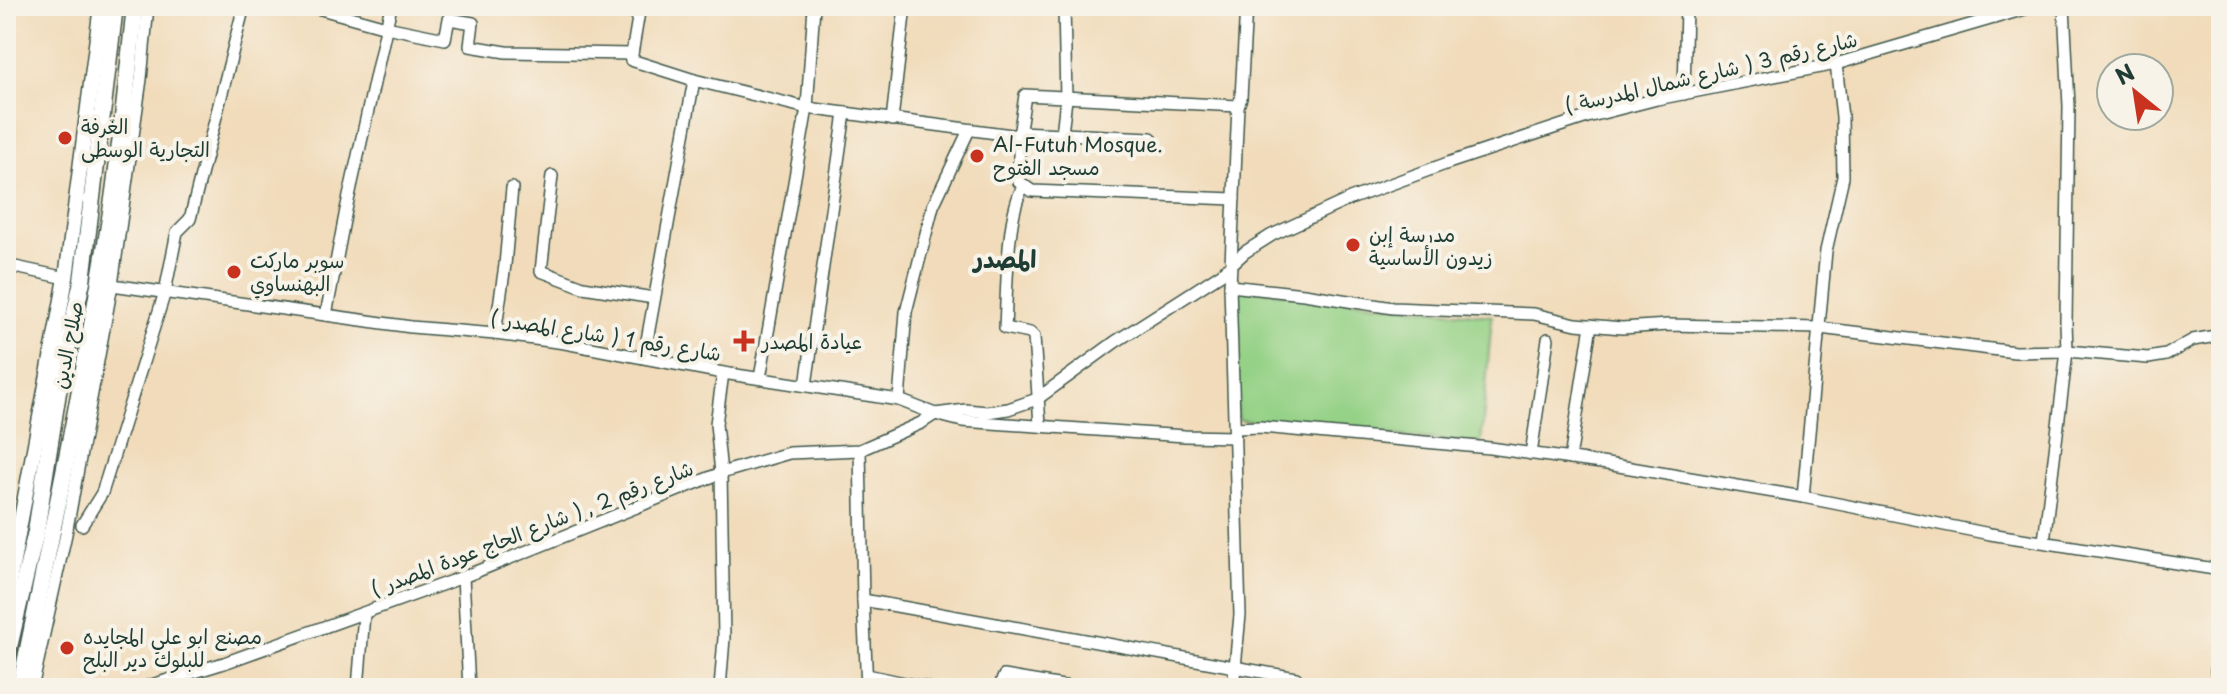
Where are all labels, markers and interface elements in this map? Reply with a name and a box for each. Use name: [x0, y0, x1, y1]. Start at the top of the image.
street label: شارع رقم 3 ( شارع شمال المدرسة ): [1562, 24, 1860, 121]
north arrow: [2095, 52, 2175, 132]
text: N: [2108, 55, 2140, 92]
place label: الغرفة التجارية الوسطى: [81, 111, 210, 164]
marker: الغرفة التجارية الوسطى: [56, 129, 74, 147]
place label: Al-Futuh Mosque. مسجد الفتوح: [993, 129, 1163, 182]
marker: Al-Futuh Mosque. مسجد الفتوح: [968, 147, 986, 165]
place label: مدرسة إبن زيدون الأساسية: [1369, 219, 1493, 272]
marker: مدرسة إبن زيدون الأساسية: [1344, 236, 1362, 254]
district label: المصدر: [972, 240, 1036, 276]
place label: سوبر ماركت البهنساوي: [250, 245, 344, 299]
marker: سوبر ماركت البهنساوي: [225, 263, 243, 281]
street label: صلاح الدين: [44, 299, 90, 391]
street label: شارع رقم 1 ( شارع المصدر ): [488, 302, 723, 369]
place label: عيادة المصدر: [760, 326, 862, 356]
marker: عيادة المصدر: [733, 330, 755, 352]
street label: شارع رقم 2 , ( شارع الحاج عودة المصدر ): [366, 453, 698, 604]
place label: مصنع ابو علي المجايده للبلوك دير البلح: [83, 621, 262, 674]
marker: مصنع ابو علي المجايده للبلوك دير البلح: [58, 639, 76, 657]

